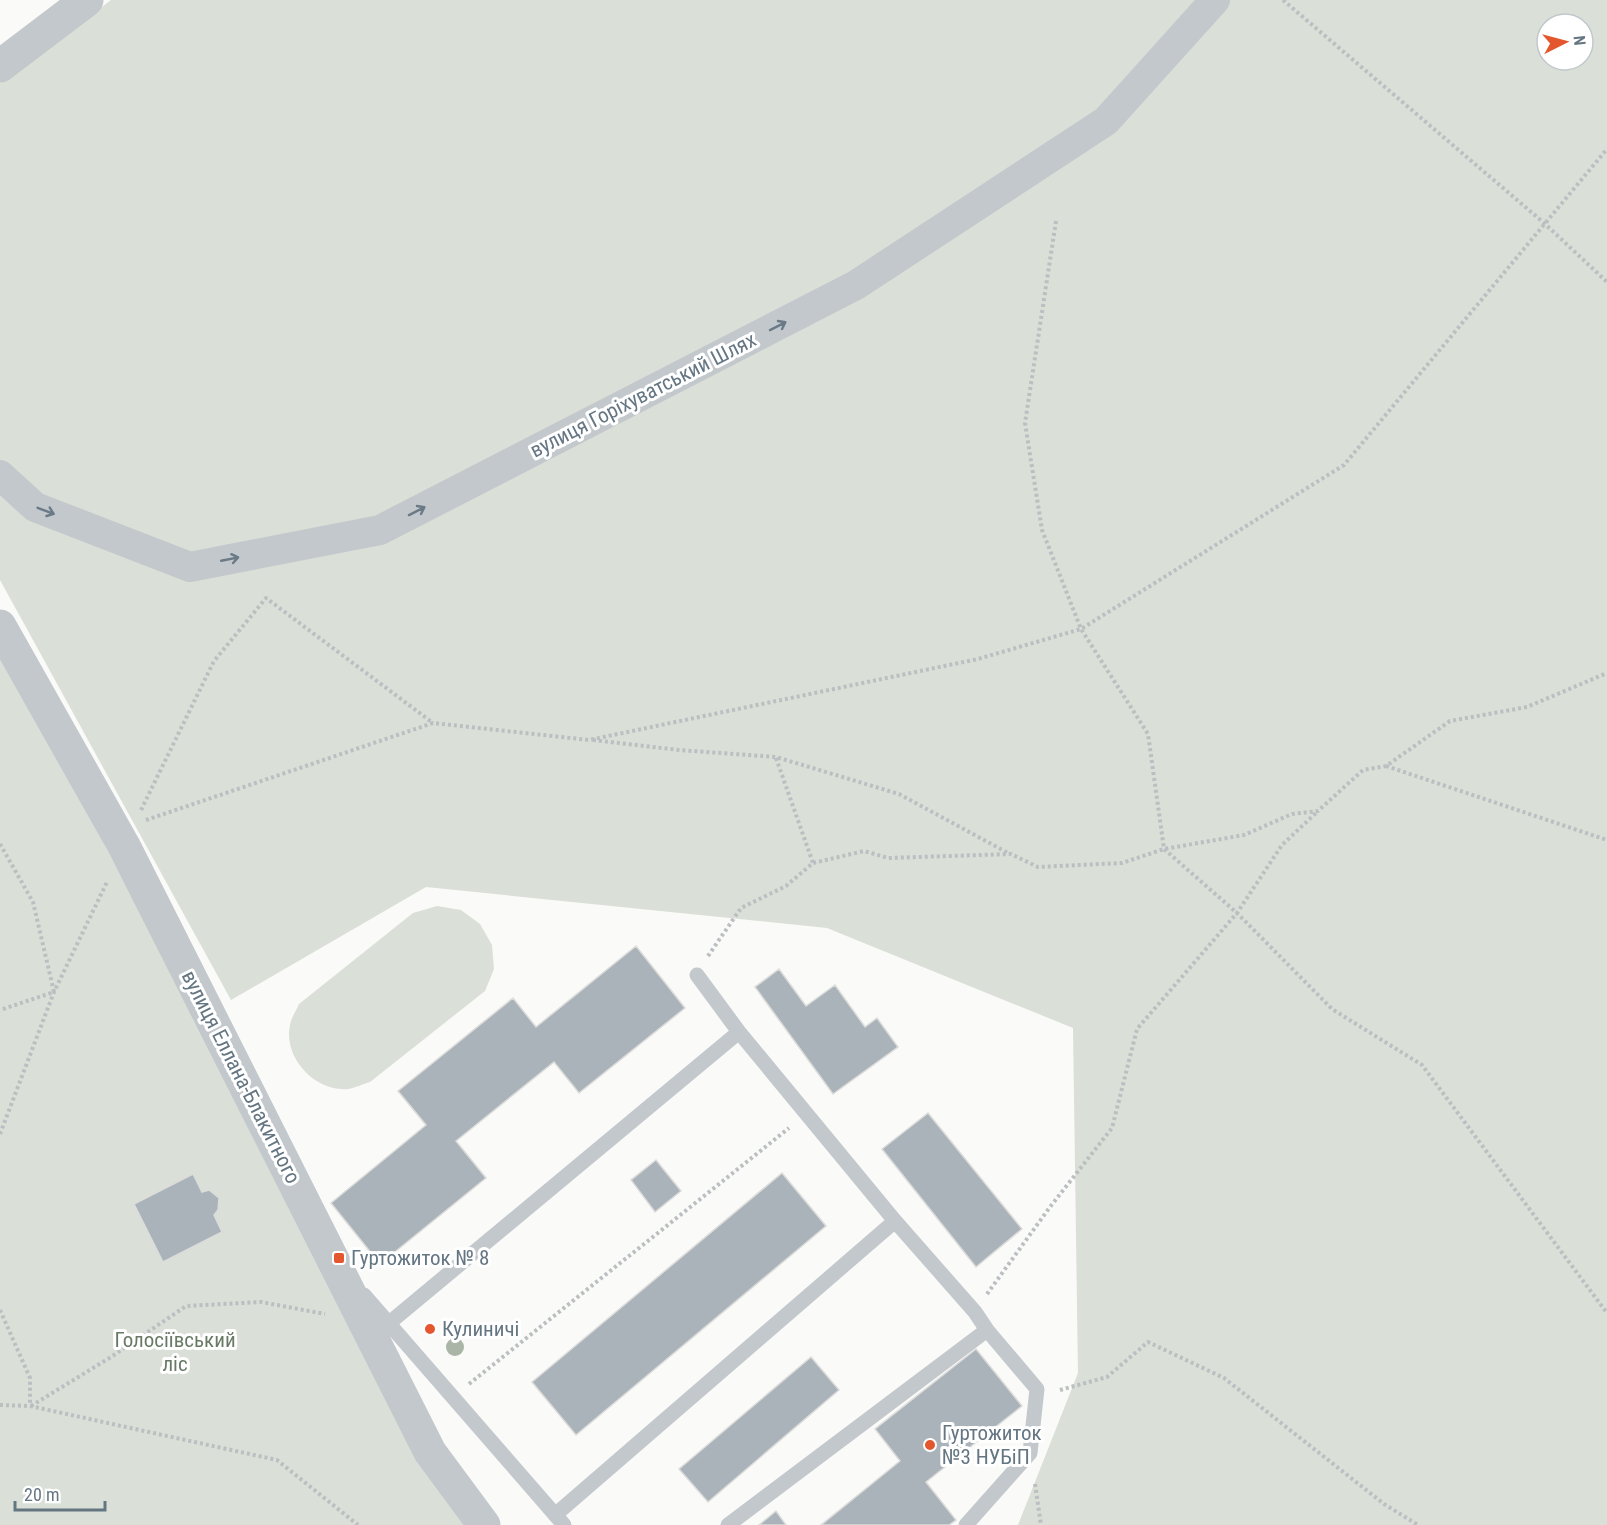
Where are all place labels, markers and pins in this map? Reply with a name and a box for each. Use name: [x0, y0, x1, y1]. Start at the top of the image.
place label: Гуртожиток № 8: [351, 1246, 489, 1270]
marker: Гуртожиток № 8: [332, 1251, 346, 1265]
place label: Кулиничі: [442, 1317, 519, 1341]
marker: Кулиничі: [423, 1322, 437, 1336]
place label: Гуртожиток №3 НУБіП: [942, 1421, 1042, 1469]
marker: Гуртожиток №3 НУБіП: [923, 1438, 937, 1452]

